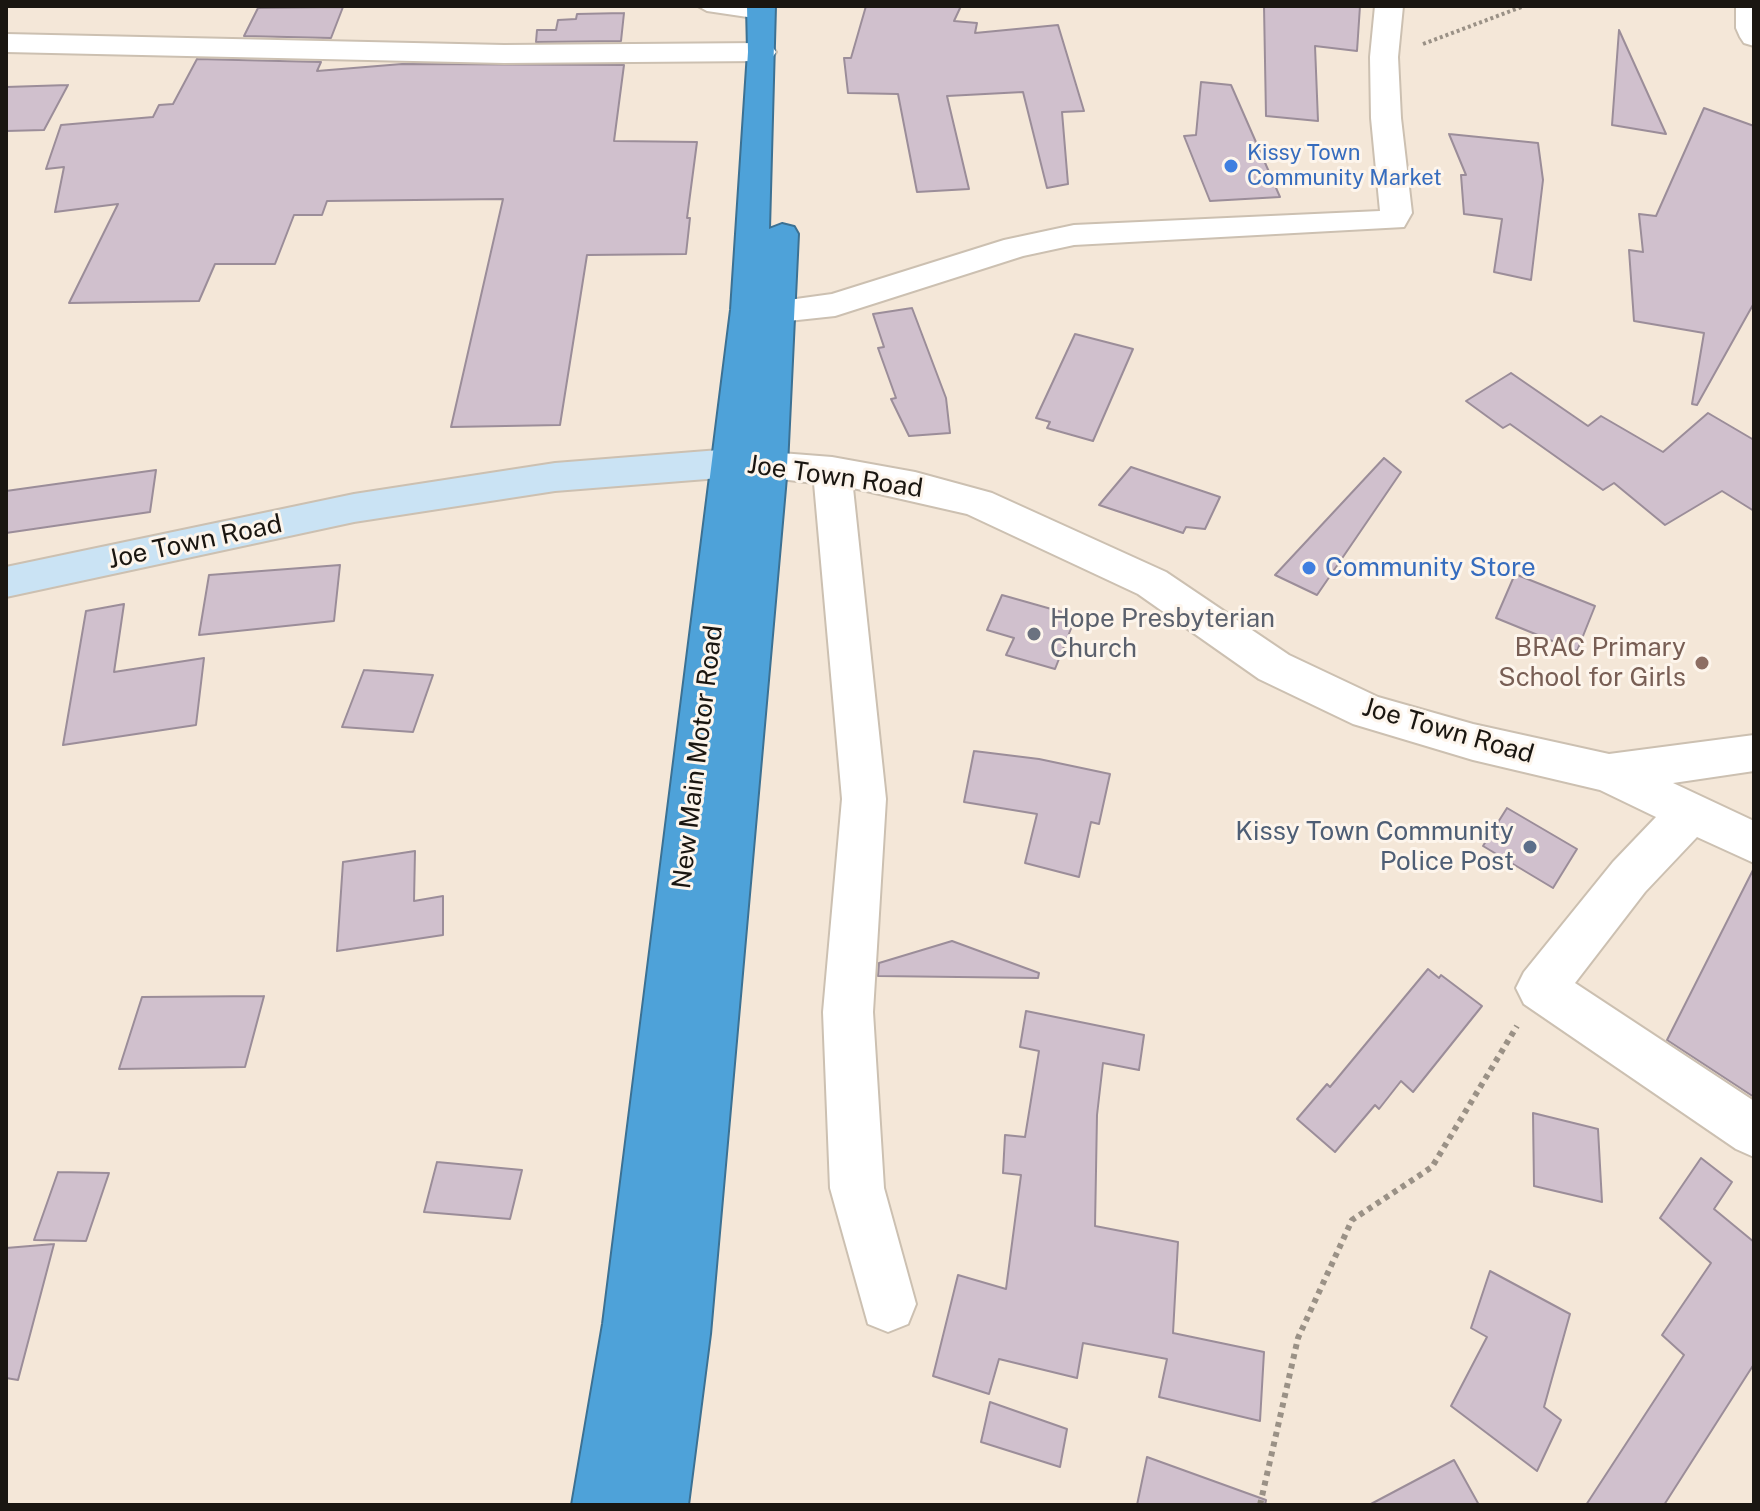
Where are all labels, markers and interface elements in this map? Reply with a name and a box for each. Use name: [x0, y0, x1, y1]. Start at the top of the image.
place label: Kissy Town Community Market: [1247, 140, 1442, 192]
marker: Kissy Town Community Market: [1222, 157, 1240, 175]
street label: Joe Town Road: [745, 449, 925, 505]
street label: Joe Town Road: [105, 508, 285, 576]
place label: Community Store: [1325, 552, 1536, 584]
marker: Community Store: [1300, 559, 1318, 577]
place label: Hope Presbyterian Church: [1050, 603, 1275, 664]
street label: New Main Motor Road: [666, 623, 730, 891]
marker: Hope Presbyterian Church: [1025, 625, 1043, 643]
place label: BRAC Primary School for Girls: [1498, 632, 1686, 694]
marker: BRAC Primary School for Girls: [1693, 654, 1711, 672]
street label: Joe Town Road: [1359, 692, 1537, 770]
place label: Kissy Town Community Police Post: [1235, 816, 1514, 878]
marker: Kissy Town Community Police Post: [1521, 838, 1539, 856]

